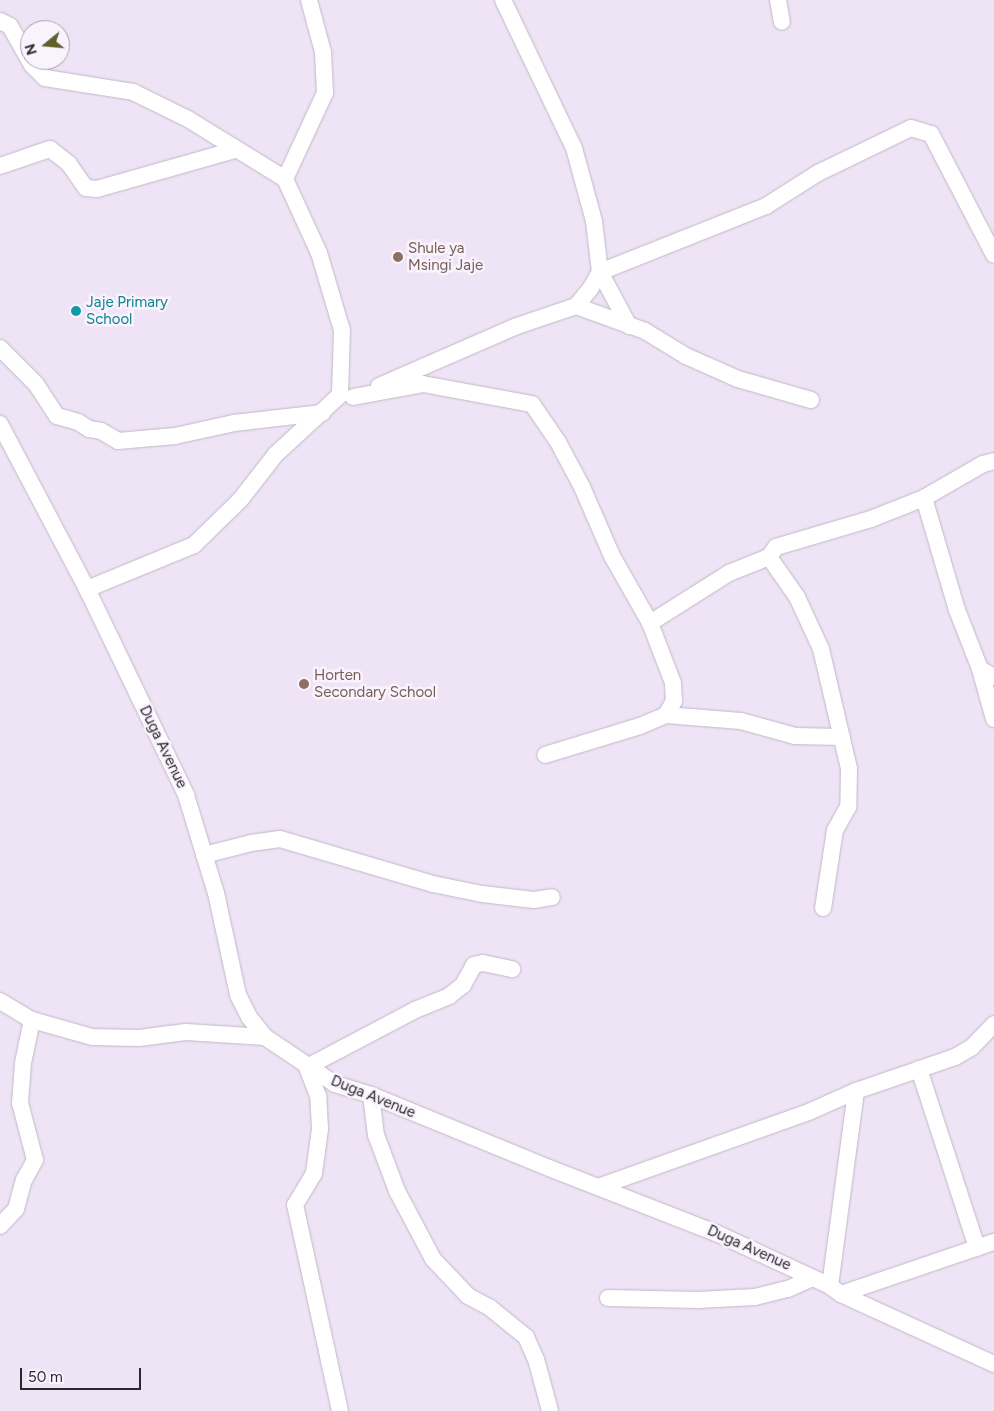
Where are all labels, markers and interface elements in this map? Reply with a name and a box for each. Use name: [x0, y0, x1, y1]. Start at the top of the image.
north arrow: [20, 20, 70, 70]
text: N: [21, 42, 41, 57]
place label: Shule ya Msingi Jaje: [408, 239, 483, 274]
marker: Shule ya Msingi Jaje: [392, 251, 404, 263]
place label: Jaje Primary School: [86, 293, 168, 328]
marker: Jaje Primary School: [70, 305, 82, 317]
place label: Horten Secondary School: [314, 666, 436, 701]
marker: Horten Secondary School: [298, 678, 310, 690]
street label: Duga Avenue: [135, 703, 191, 791]
street label: Duga Avenue: [328, 1072, 418, 1122]
street label: Duga Avenue: [704, 1222, 794, 1274]
scale bar: [22, 1358, 144, 1390]
text: 50 m: [28, 1368, 63, 1386]

